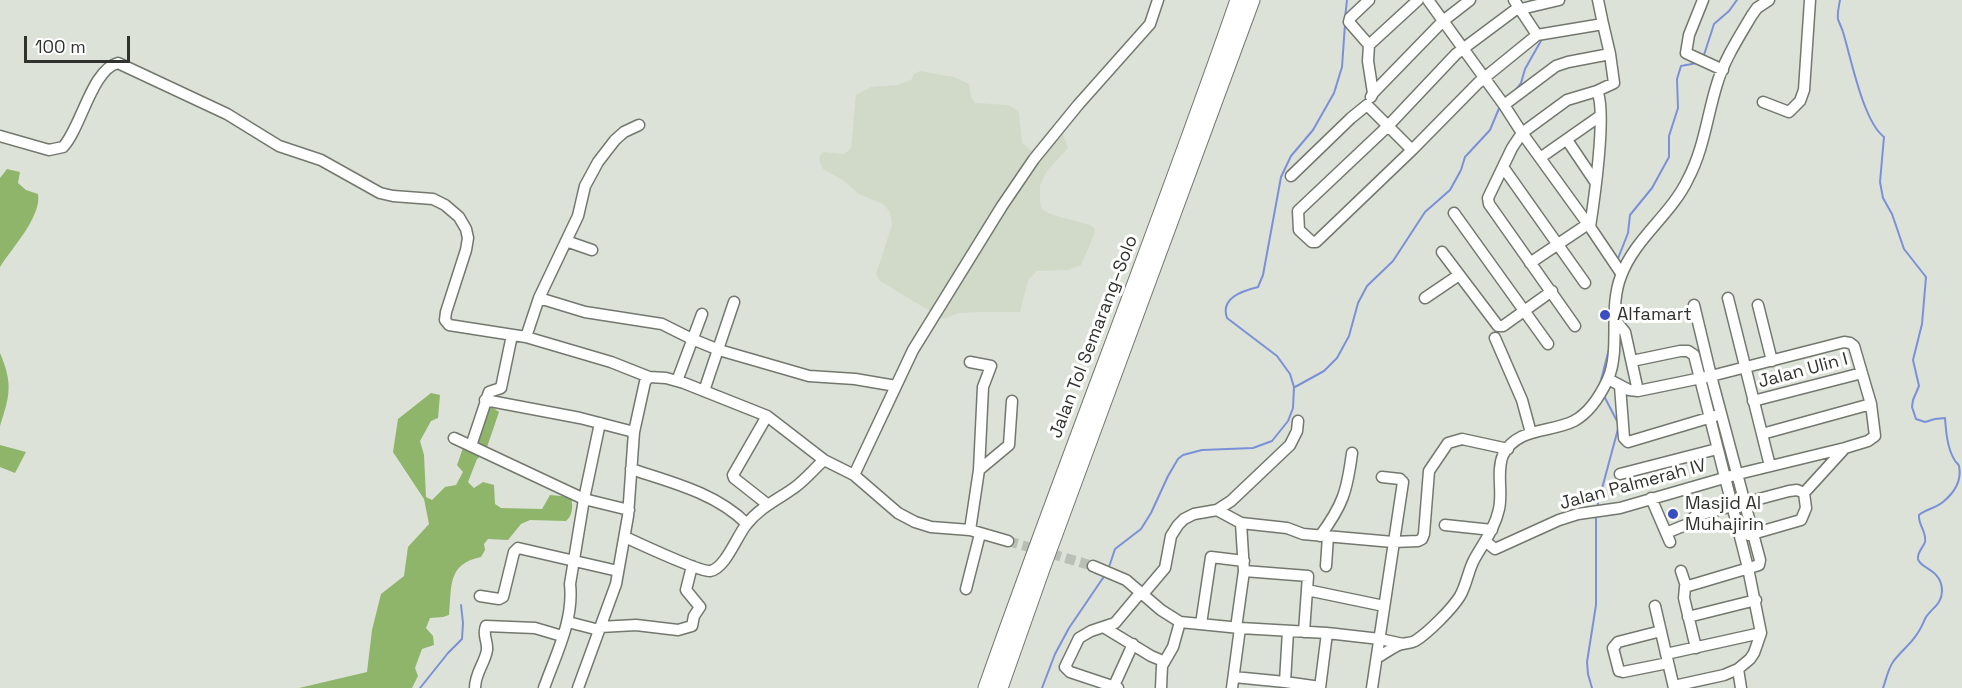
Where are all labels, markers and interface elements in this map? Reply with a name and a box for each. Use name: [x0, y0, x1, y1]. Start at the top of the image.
scale bar: [27, 24, 134, 62]
text: 100 m: [35, 35, 86, 58]
street label: Jalan Tol Semarang–Solo: [1045, 233, 1143, 441]
place label: Alfamart: [1617, 304, 1692, 326]
marker: Alfamart: [1598, 308, 1612, 322]
street label: Jalan Ulin I: [1756, 349, 1850, 393]
street label: Jalan Palmerah IV: [1558, 455, 1708, 515]
place label: Masjid Al Muhajirin: [1685, 493, 1764, 536]
marker: Masjid Al Muhajirin: [1666, 507, 1680, 521]

